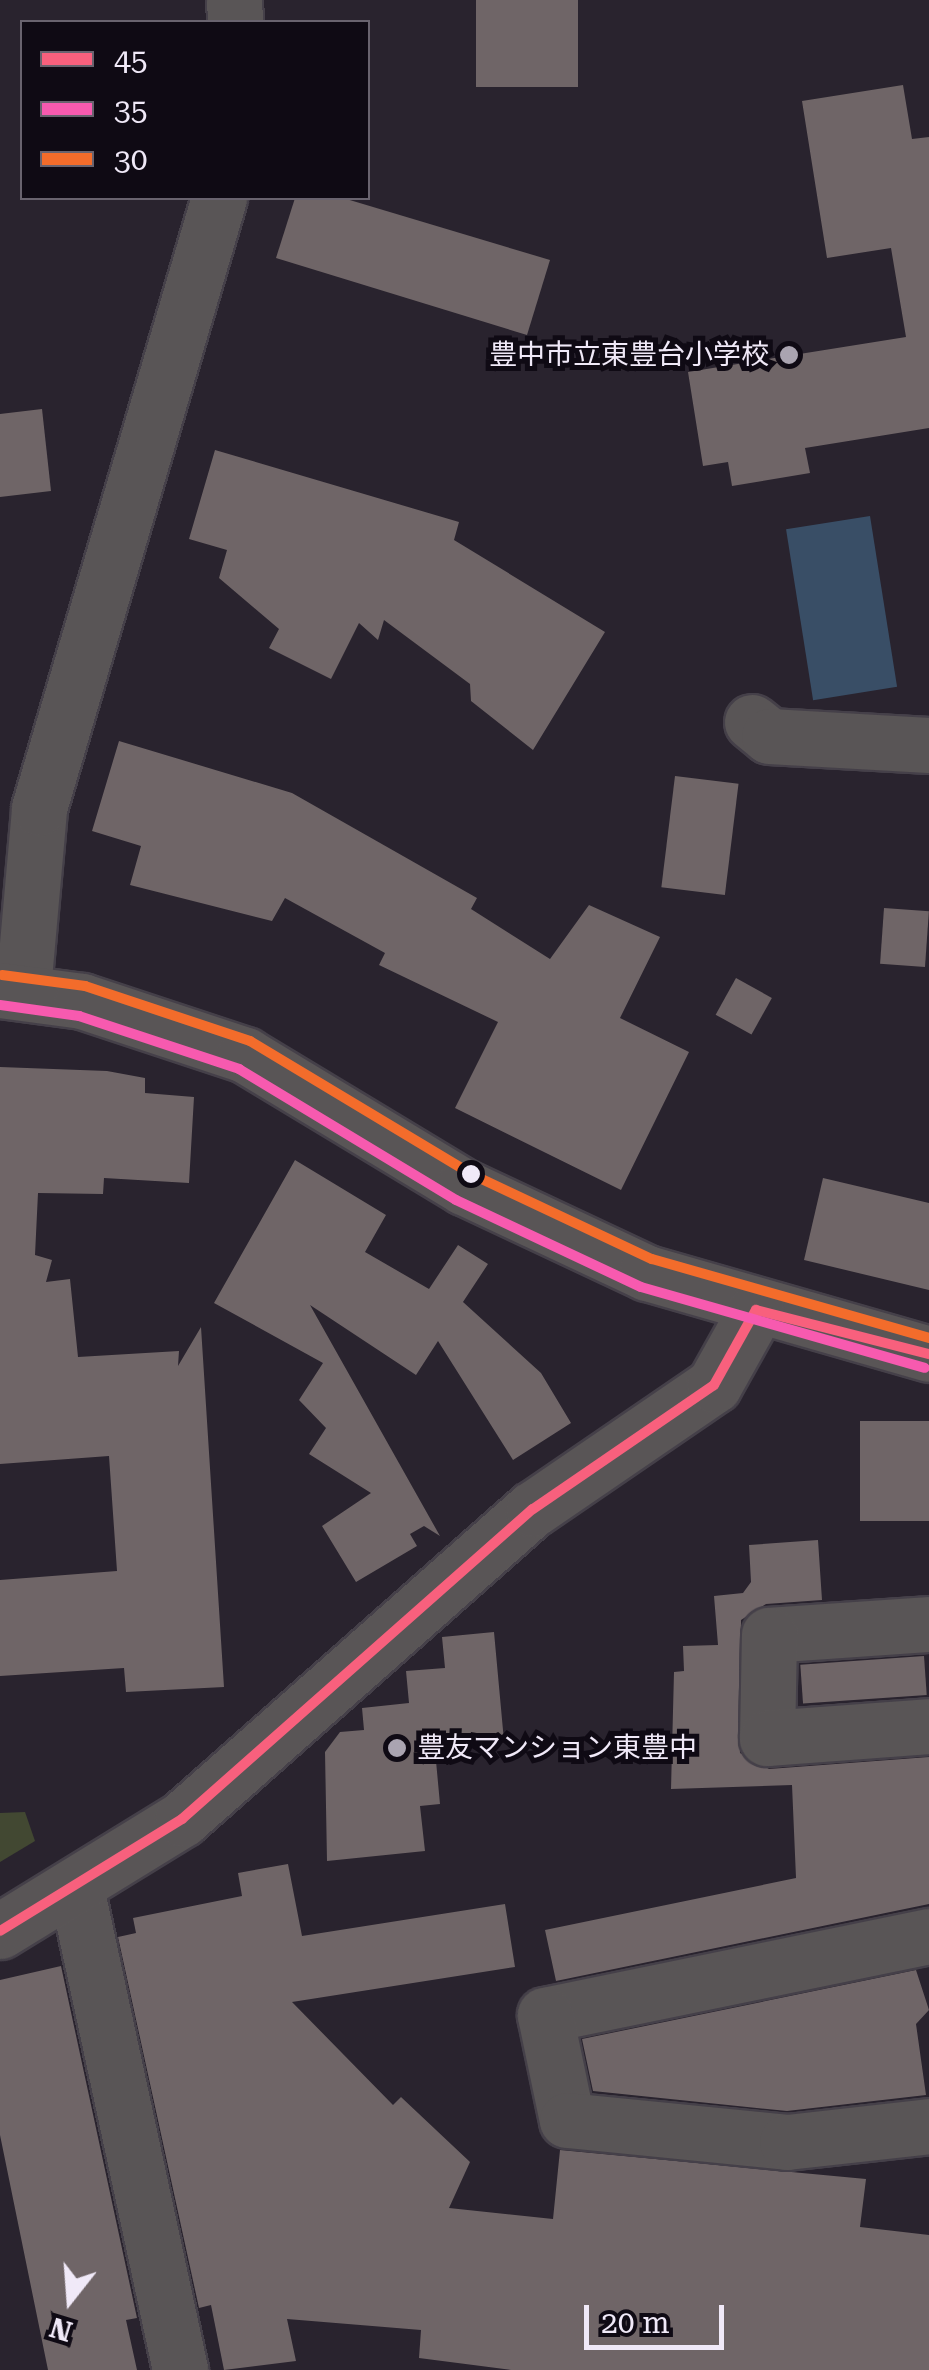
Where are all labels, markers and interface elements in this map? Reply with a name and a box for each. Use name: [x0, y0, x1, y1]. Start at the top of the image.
legend: [20, 20, 370, 200]
text: 45: [114, 42, 148, 77]
text: 35: [114, 92, 148, 127]
text: 30: [114, 142, 148, 177]
place label: 豊中市立東豊台小学校: [489, 338, 769, 372]
marker: 豊中市立東豊台小学校: [778, 344, 800, 366]
unlabelled marker: [461, 1164, 481, 1184]
place label: 豊友マンション東豊中: [417, 1731, 697, 1765]
marker: 豊友マンション東豊中: [386, 1737, 408, 1759]
north arrow: [20, 2250, 120, 2350]
scale bar: [589, 2285, 729, 2347]
text: 20 m: [601, 2305, 670, 2340]
text: N: [46, 2310, 76, 2348]

